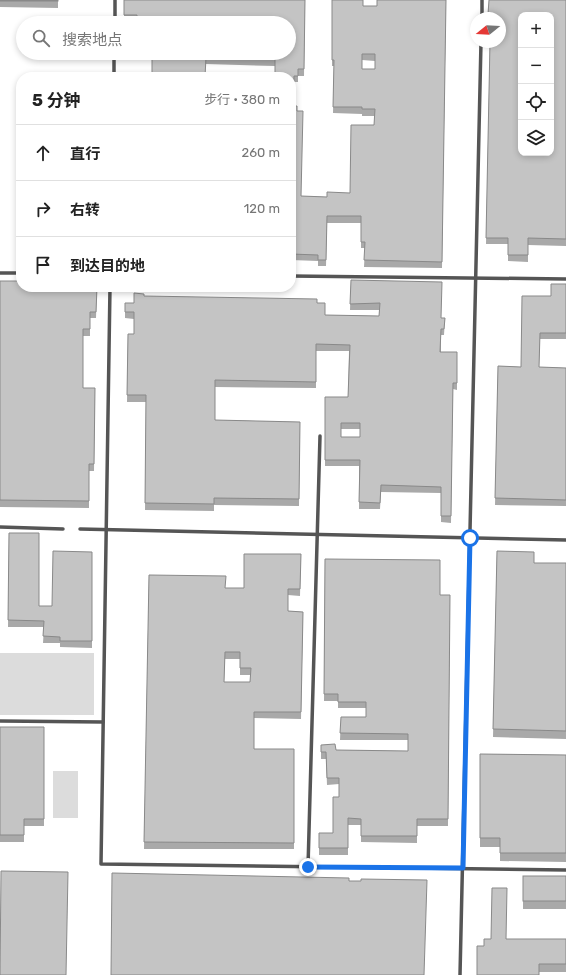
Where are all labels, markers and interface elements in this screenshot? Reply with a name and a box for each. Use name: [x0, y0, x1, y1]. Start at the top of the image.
north arrow: [470, 12, 506, 48]
map controls: [518, 12, 554, 156]
button: +: [518, 12, 554, 48]
search box: [16, 16, 296, 60]
icon: search: [30, 27, 52, 49]
text: 搜索地点: [62, 31, 122, 49]
button: −: [518, 48, 554, 84]
button: locate: [518, 84, 554, 120]
text: 5 分钟: [32, 90, 81, 110]
text: 步行 · 380 m: [204, 92, 280, 107]
button: layers: [518, 120, 554, 156]
icon: ahead: [32, 142, 54, 164]
text: 直行: [70, 145, 100, 163]
text: 260 m: [242, 145, 280, 160]
icon: right: [32, 198, 54, 220]
text: 右转: [70, 201, 100, 219]
text: 120 m: [244, 201, 280, 216]
icon: arrive: [32, 254, 54, 276]
text: 到达目的地: [70, 257, 145, 275]
route start: [461, 529, 479, 547]
route end: [299, 858, 317, 876]

